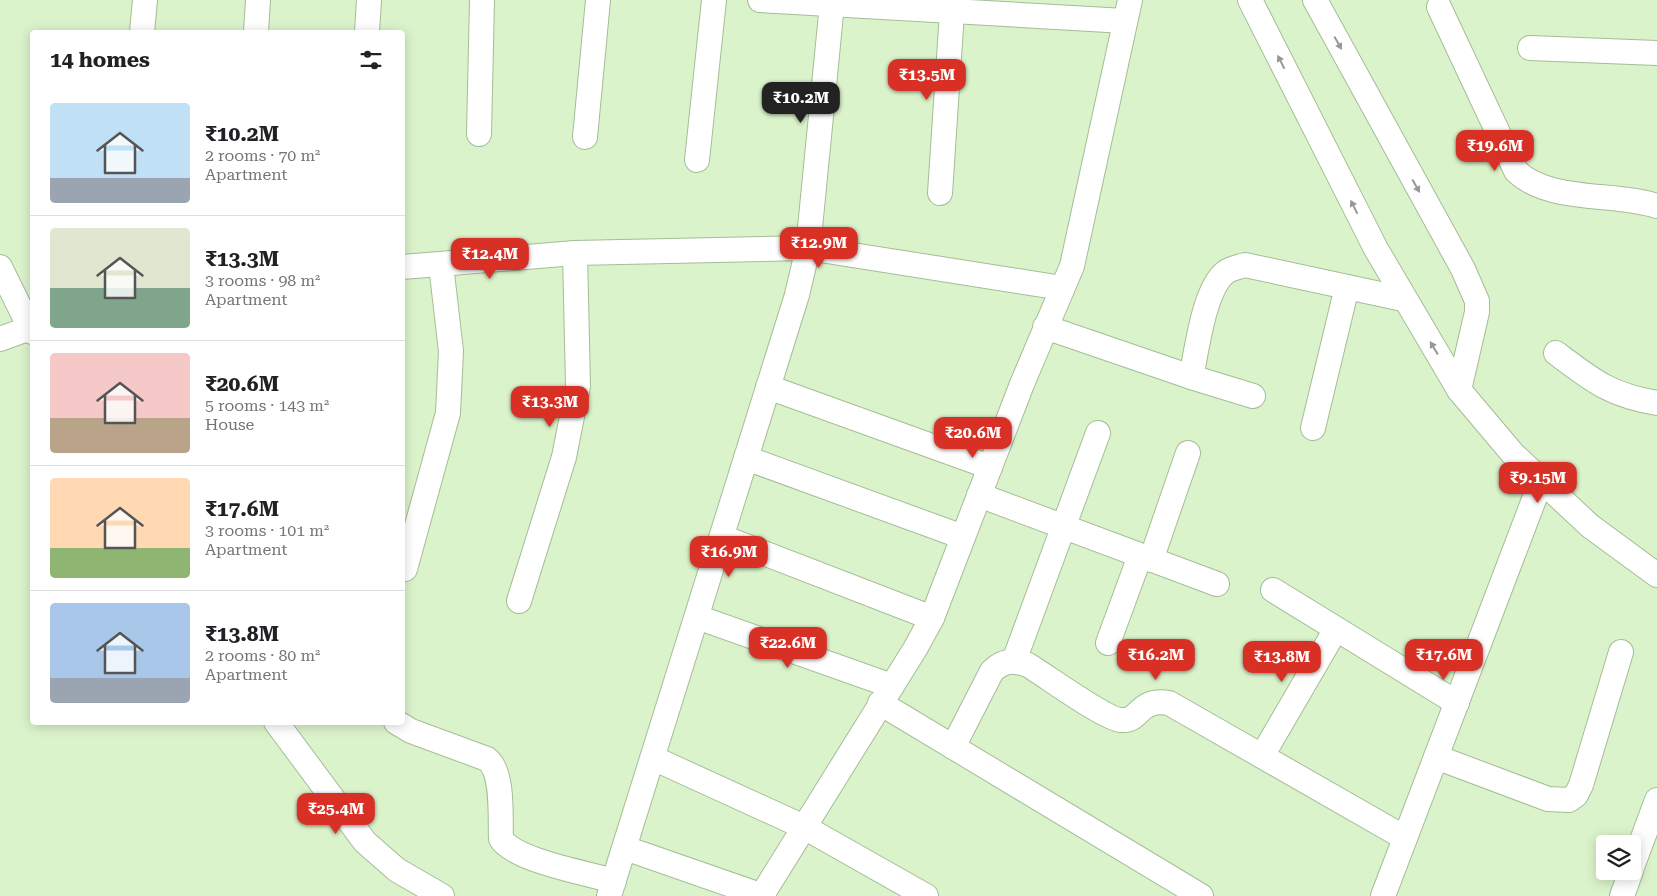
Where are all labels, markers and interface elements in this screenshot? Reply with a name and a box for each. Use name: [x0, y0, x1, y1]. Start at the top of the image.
one-way arrow: [1334, 36, 1342, 50]
icon: filters: [357, 46, 385, 74]
text: 14 homes: [50, 48, 150, 72]
one-way arrow: [1277, 54, 1285, 69]
pin: ₹13.5M: [886, 58, 968, 101]
text: ₹13.5M: [899, 65, 955, 84]
pin: ₹10.2M: [760, 82, 842, 124]
text: ₹10.2M: [773, 88, 829, 107]
text: ₹10.2M: [205, 122, 279, 146]
icon: home: [90, 123, 150, 183]
pin: ₹19.6M: [1454, 130, 1536, 172]
text: ₹19.6M: [1467, 136, 1523, 155]
text: 2 rooms · 70 m²: [205, 146, 320, 165]
text: Apartment: [205, 165, 288, 184]
one-way arrow: [1411, 179, 1420, 192]
one-way arrow: [1350, 199, 1359, 214]
pin: ₹12.9M: [778, 226, 860, 269]
text: ₹12.9M: [791, 233, 847, 252]
pin: ₹12.4M: [449, 238, 531, 280]
text: ₹12.4M: [462, 244, 518, 263]
text: ₹13.3M: [205, 247, 279, 271]
icon: home: [90, 248, 150, 308]
text: 3 rooms · 98 m²: [205, 271, 320, 290]
text: Apartment: [205, 290, 288, 309]
one-way arrow: [1429, 342, 1438, 355]
text: ₹20.6M: [205, 372, 279, 396]
icon: home: [90, 373, 150, 433]
pin: ₹13.3M: [509, 386, 591, 428]
text: ₹13.3M: [522, 392, 578, 411]
text: 5 rooms · 143 m²: [205, 396, 329, 415]
text: House: [205, 415, 254, 434]
pin: ₹20.6M: [932, 416, 1014, 459]
text: ₹20.6M: [945, 423, 1001, 442]
pin: ₹9.15M: [1497, 462, 1579, 504]
text: ₹9.15M: [1510, 468, 1566, 487]
text: ₹17.6M: [205, 497, 279, 521]
icon: home: [90, 498, 150, 558]
text: 3 rooms · 101 m²: [205, 521, 329, 540]
pin: ₹16.9M: [688, 536, 770, 578]
text: Apartment: [205, 540, 288, 559]
text: ₹16.9M: [701, 542, 757, 561]
text: ₹13.8M: [205, 622, 279, 646]
icon: home: [90, 623, 150, 683]
pin: ₹22.6M: [747, 626, 829, 669]
text: ₹22.6M: [760, 633, 816, 652]
pin: ₹16.2M: [1115, 638, 1197, 681]
pin: ₹17.6M: [1403, 638, 1485, 681]
pin: ₹13.8M: [1241, 640, 1323, 683]
text: ₹16.2M: [1128, 645, 1184, 664]
text: ₹17.6M: [1416, 645, 1472, 664]
text: 2 rooms · 80 m²: [205, 646, 320, 665]
text: ₹13.8M: [1254, 647, 1310, 666]
text: Apartment: [205, 665, 288, 684]
pin: ₹25.4M: [295, 792, 377, 835]
text: ₹25.4M: [308, 799, 364, 818]
map controls: [1596, 835, 1641, 880]
button: layers: [1596, 835, 1641, 880]

